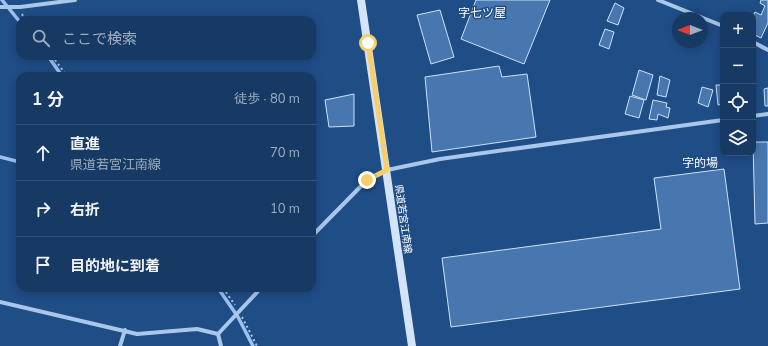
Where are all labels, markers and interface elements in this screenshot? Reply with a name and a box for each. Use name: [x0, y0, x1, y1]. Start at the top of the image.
district label: 字七ツ屋: [458, 5, 506, 21]
north arrow: [672, 12, 708, 48]
map controls: [720, 12, 756, 156]
button: +: [720, 12, 756, 48]
search box: [16, 16, 316, 60]
icon: search: [30, 27, 52, 49]
text: ここで検索: [62, 29, 137, 49]
route start: [359, 34, 377, 52]
button: −: [720, 48, 756, 84]
button: locate: [720, 84, 756, 120]
text: 1 分: [32, 88, 64, 111]
text: 徒歩 · 80 m: [234, 90, 300, 108]
button: layers: [720, 120, 756, 156]
text: 直進: [70, 134, 100, 154]
icon: ahead: [32, 142, 54, 164]
text: 70 m: [270, 144, 300, 162]
district label: 字的場: [682, 155, 718, 171]
text: 県道若宮江南線: [70, 156, 161, 174]
route end: [358, 171, 376, 189]
street label: 県道若宮江南線: [391, 184, 415, 255]
icon: right: [32, 198, 54, 220]
text: 右折: [70, 200, 100, 220]
text: 10 m: [270, 200, 300, 218]
icon: arrive: [32, 254, 54, 276]
text: 目的地に到着: [70, 256, 160, 276]

